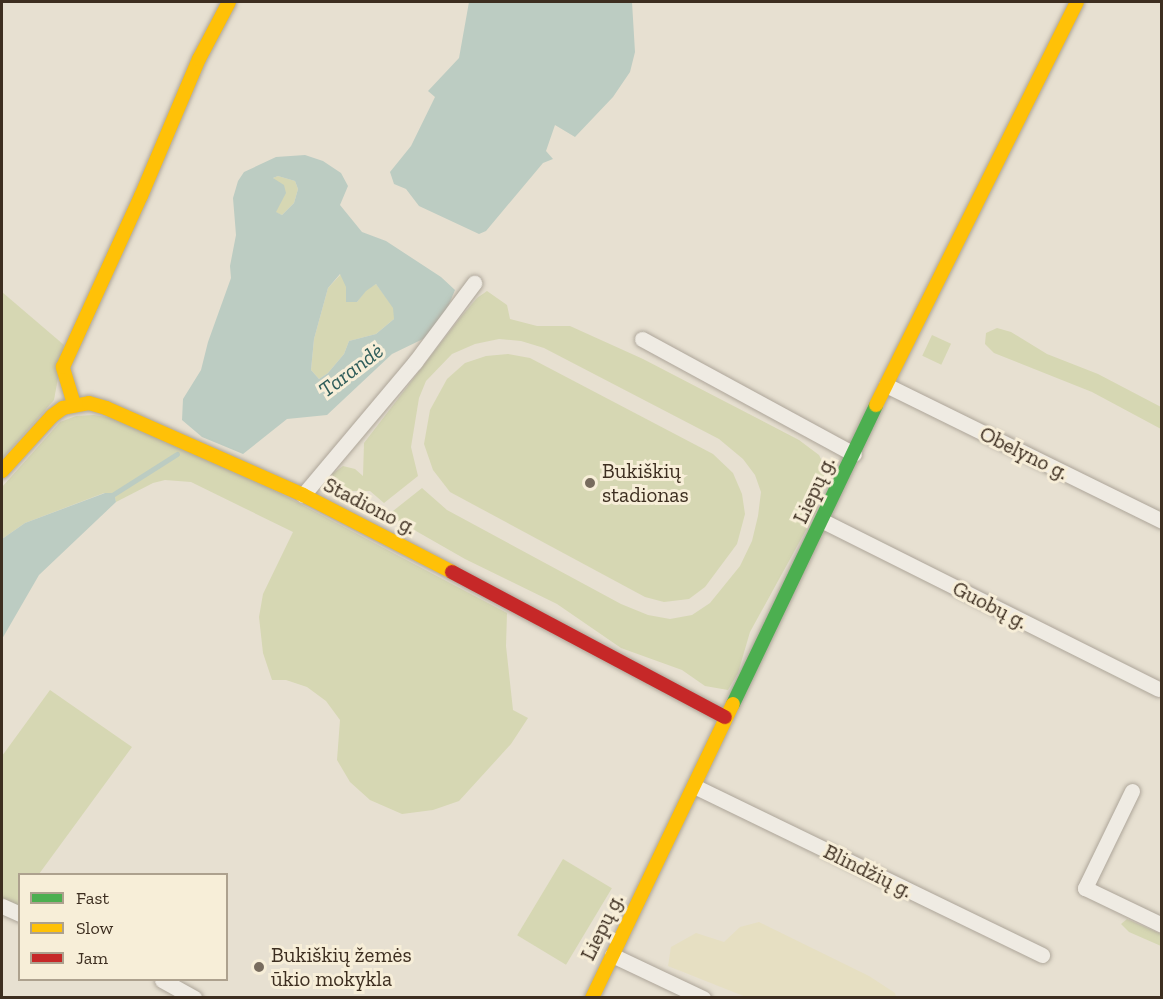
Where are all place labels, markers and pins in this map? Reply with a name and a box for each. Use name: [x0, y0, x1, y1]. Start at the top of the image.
place label: Bukiškių stadionas: [602, 458, 689, 508]
marker: Bukiškių stadionas: [583, 476, 597, 490]
place label: Bukiškių žemės ūkio mokykla: [271, 942, 412, 992]
marker: Bukiškių žemės ūkio mokykla: [252, 960, 266, 974]

